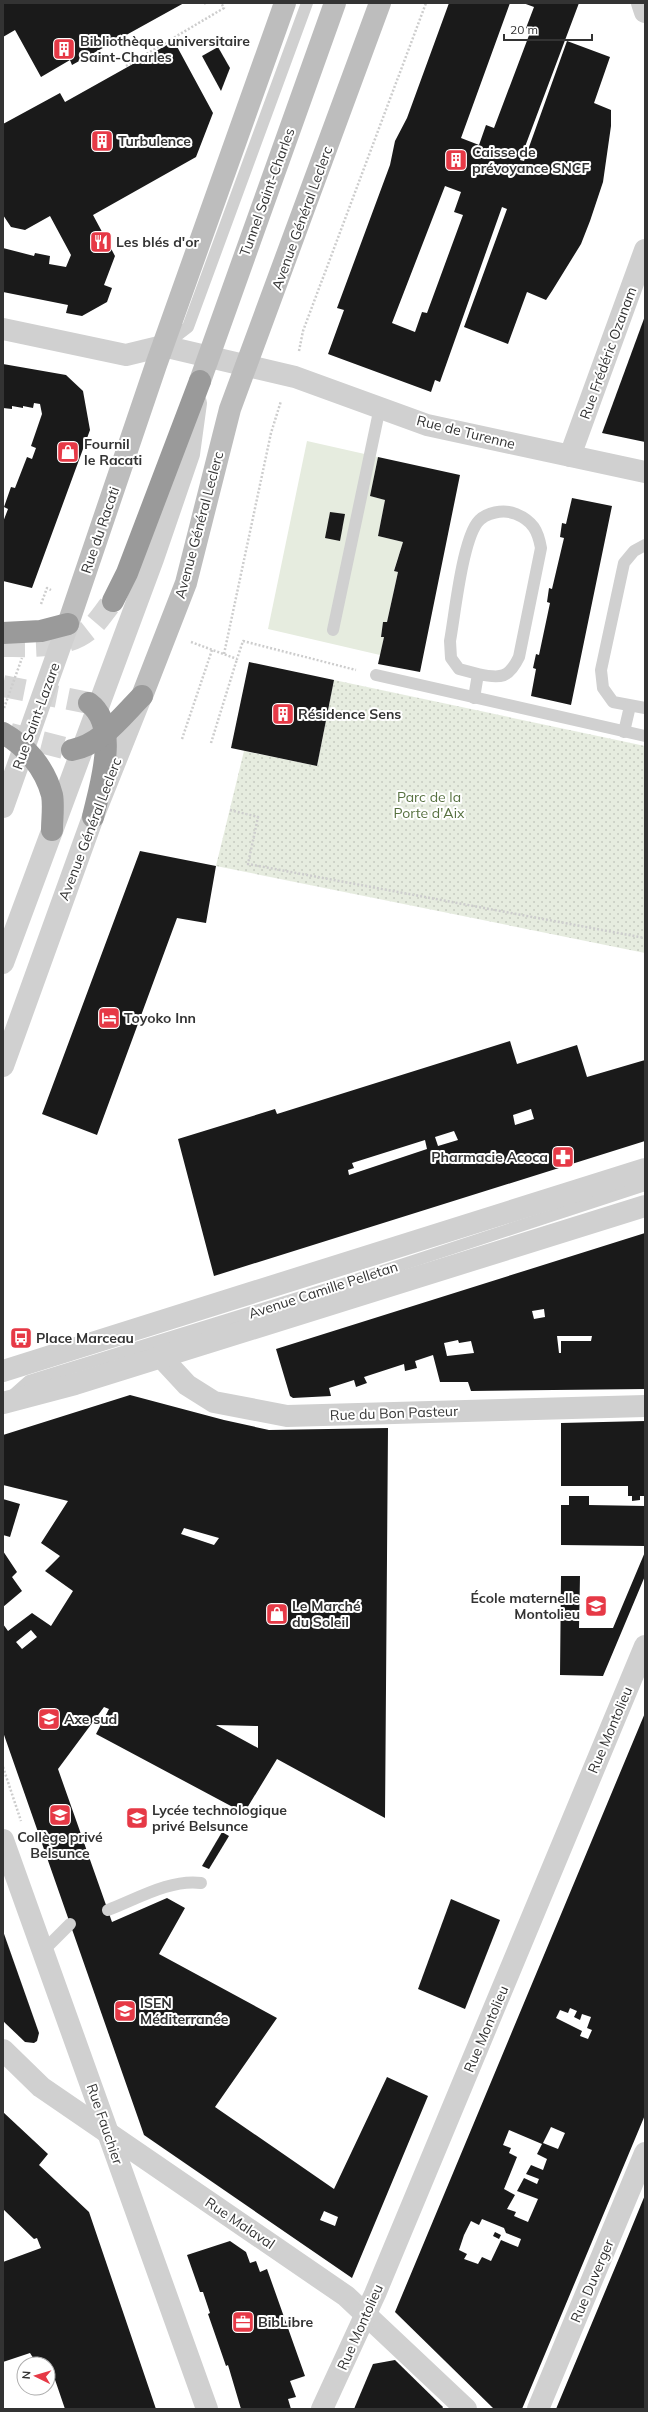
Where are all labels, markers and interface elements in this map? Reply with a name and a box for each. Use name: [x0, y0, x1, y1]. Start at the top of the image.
scale bar: [504, 16, 592, 42]
text: 20 m: [510, 22, 538, 37]
place label: Bibliothèque universitaire Saint-Charles: [80, 32, 250, 66]
building icon: Bibliothèque universitaire Saint-Charles: [51, 36, 77, 62]
street label: Tunnel Saint-Charles: [235, 125, 299, 259]
building icon: Turbulence: [89, 128, 115, 154]
place label: Turbulence: [118, 132, 191, 150]
place label: Caisse de prévoyance SNCF: [472, 143, 589, 177]
street label: Avenue Général Leclerc: [268, 144, 336, 292]
building icon: Caisse de prévoyance SNCF: [443, 147, 469, 173]
restaurant icon: Les blés d'or: [88, 229, 114, 255]
place label: Les blés d'or: [116, 233, 200, 251]
street label: Rue Frédéric Ozanam: [576, 284, 640, 422]
street label: Rue de Turenne: [415, 411, 517, 453]
place label: Fournil le Racati: [84, 435, 142, 469]
shop icon: Fournil le Racati: [55, 439, 81, 465]
street label: Avenue Général Leclerc: [171, 449, 227, 600]
street label: Rue du Racati: [77, 484, 123, 576]
street label: Rue Saint-Lazare: [8, 660, 64, 772]
building icon: Résidence Sens: [270, 701, 296, 727]
place label: Résidence Sens: [298, 705, 401, 723]
street label: Avenue Général Leclerc: [54, 755, 126, 903]
park label: Parc de la Porte d'Aix: [394, 788, 465, 822]
hotel icon: Toyoko Inn: [96, 1005, 122, 1031]
place label: Toyoko Inn: [124, 1009, 196, 1027]
pharmacy icon: Pharmacie Acoca: [550, 1144, 576, 1170]
place label: Pharmacie Acoca: [431, 1148, 548, 1166]
street label: Avenue Camille Pelletan: [246, 1257, 400, 1323]
bus stop icon: Place Marceau: [8, 1325, 34, 1351]
place label: Place Marceau: [36, 1329, 134, 1347]
street label: Rue du Bon Pasteur: [330, 1402, 459, 1424]
place label: École maternelle Montolieu: [471, 1589, 580, 1623]
school or university icon: École maternelle Montolieu: [583, 1593, 609, 1619]
place label: Le Marché du Soleil: [292, 1597, 361, 1631]
shop icon: Le Marché du Soleil: [264, 1601, 290, 1627]
street label: Rue Montolieu: [584, 1684, 636, 1776]
school or university icon: Axe sud: [36, 1706, 62, 1732]
place label: Axe sud: [64, 1710, 117, 1728]
place label: Lycée technologique privé Belsunce: [152, 1801, 287, 1835]
school or university icon: Collège privé Belsunce: [47, 1802, 73, 1828]
school or university icon: Lycée technologique privé Belsunce: [124, 1805, 150, 1831]
place label: Collège privé Belsunce: [17, 1828, 103, 1862]
street label: Rue Montolieu: [460, 1983, 512, 2075]
place label: ISEN Méditerranée: [140, 1994, 229, 2028]
school or university icon: ISEN Méditerranée: [112, 1998, 138, 2024]
street label: Rue Fauchier: [83, 2081, 128, 2168]
street label: Rue Malaval: [202, 2193, 278, 2253]
street label: Rue Duverger: [566, 2236, 618, 2325]
street label: Rue Montolieu: [333, 2281, 387, 2373]
office icon: BibLibre: [230, 2309, 256, 2335]
place label: BibLibre: [258, 2313, 314, 2331]
north arrow: [16, 2356, 56, 2396]
text: N: [19, 2370, 33, 2380]

